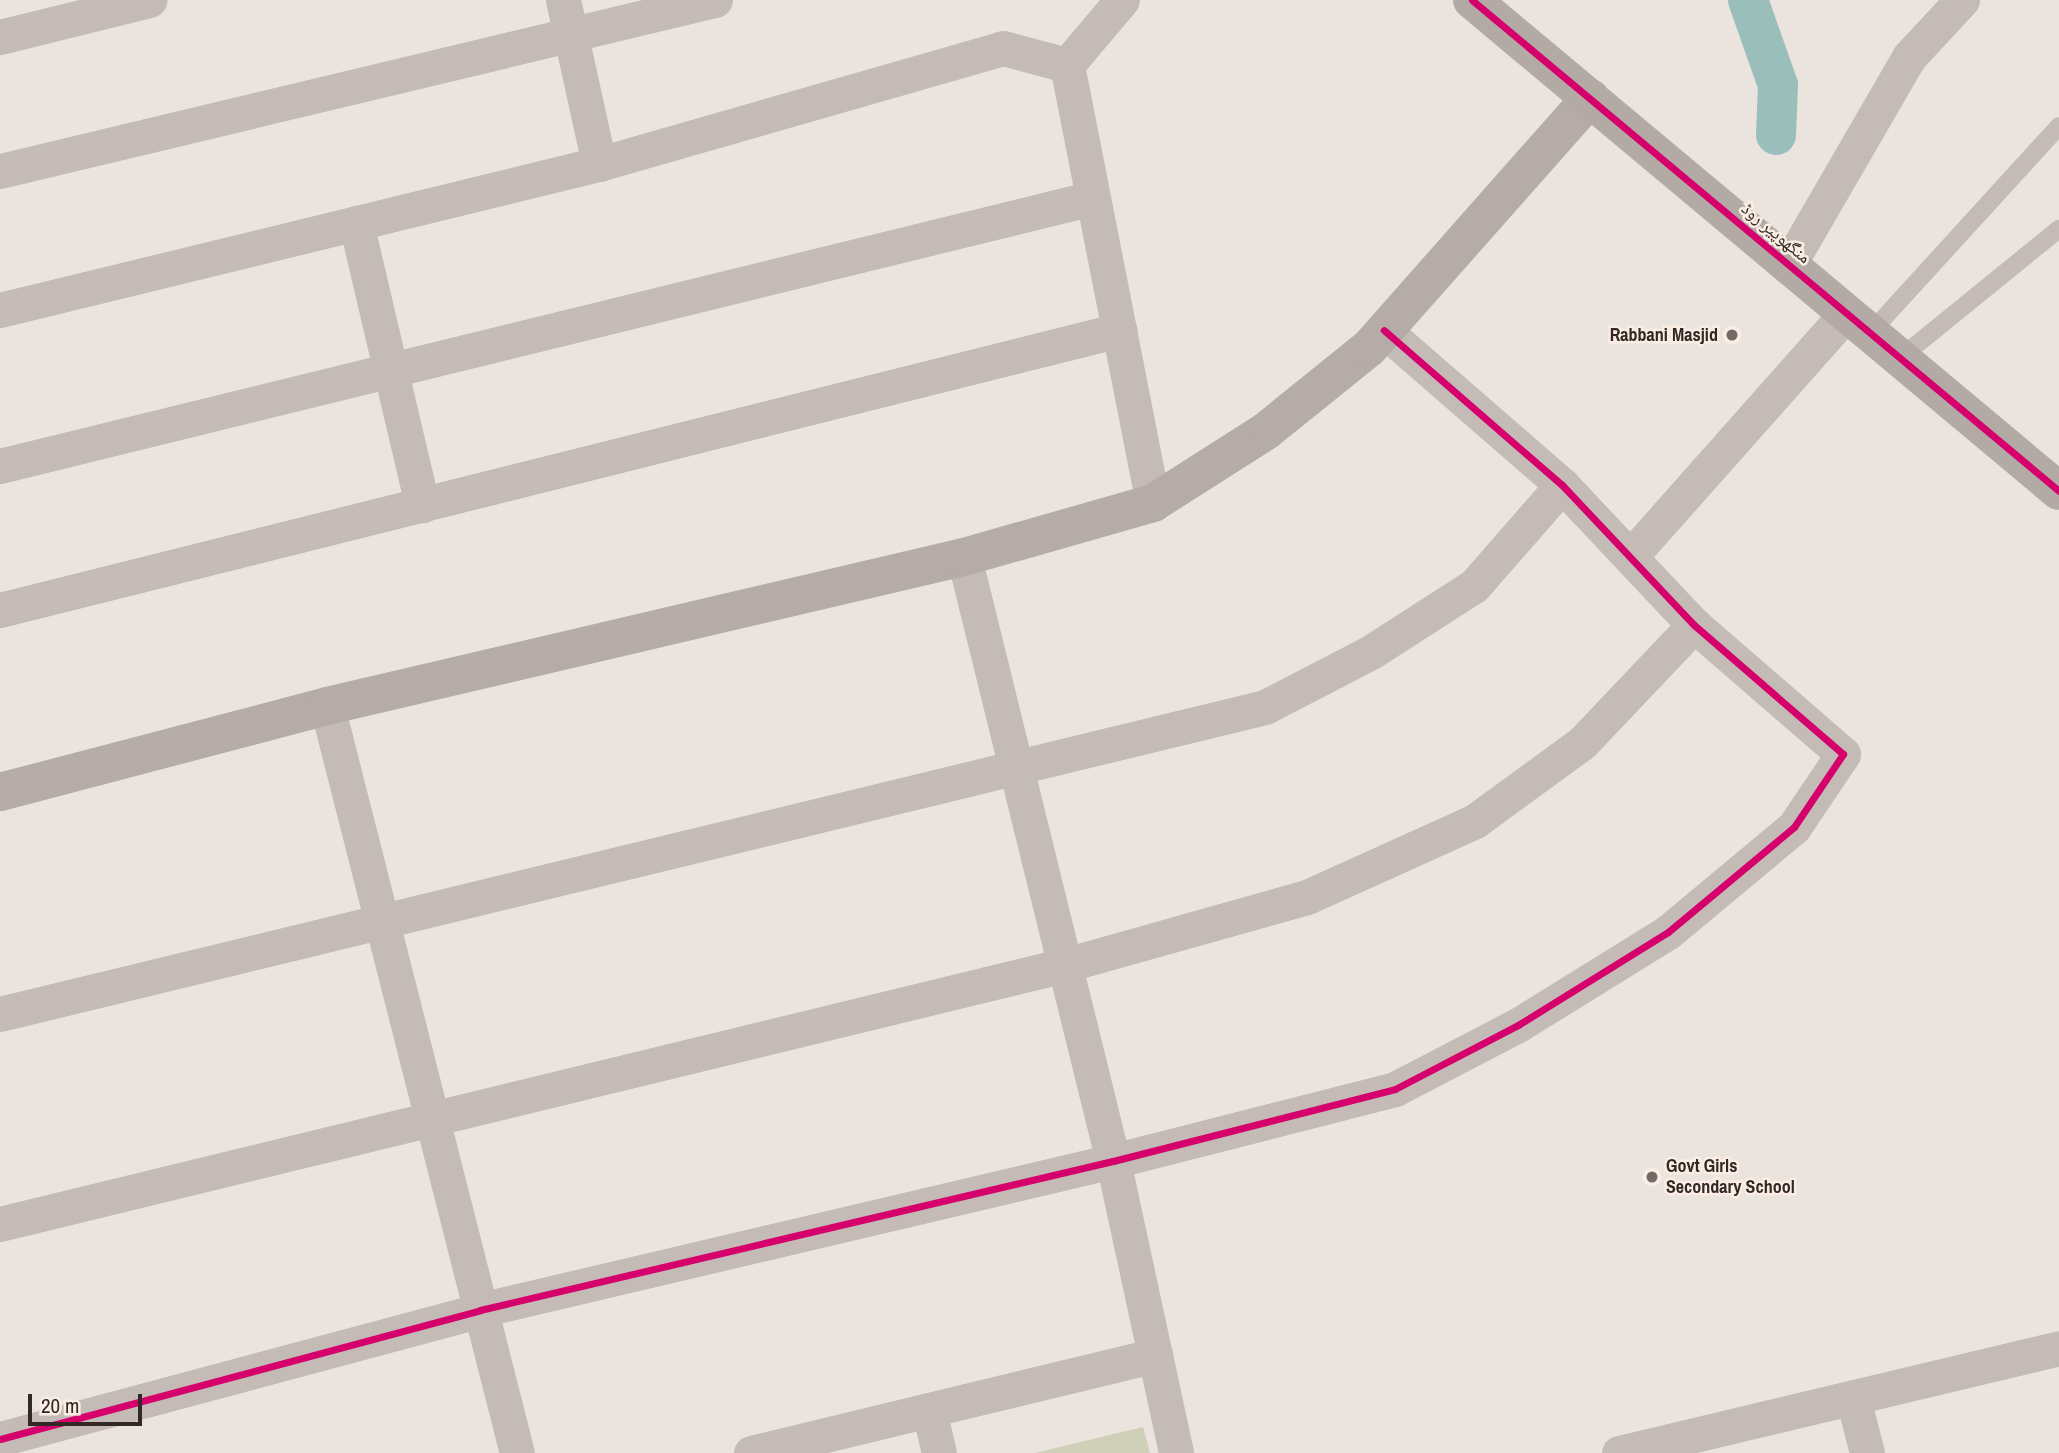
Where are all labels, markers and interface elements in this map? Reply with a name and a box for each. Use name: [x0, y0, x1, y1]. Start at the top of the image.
street label: منگھوپیر روڈ: [1737, 198, 1815, 268]
place label: Rabbani Masjid: [1610, 324, 1718, 346]
marker: Rabbani Masjid: [1724, 327, 1740, 343]
place label: Govt Girls Secondary School: [1666, 1156, 1795, 1198]
marker: Govt Girls Secondary School: [1644, 1169, 1660, 1185]
scale bar: [32, 1380, 145, 1424]
text: 20 m: [41, 1391, 79, 1420]

